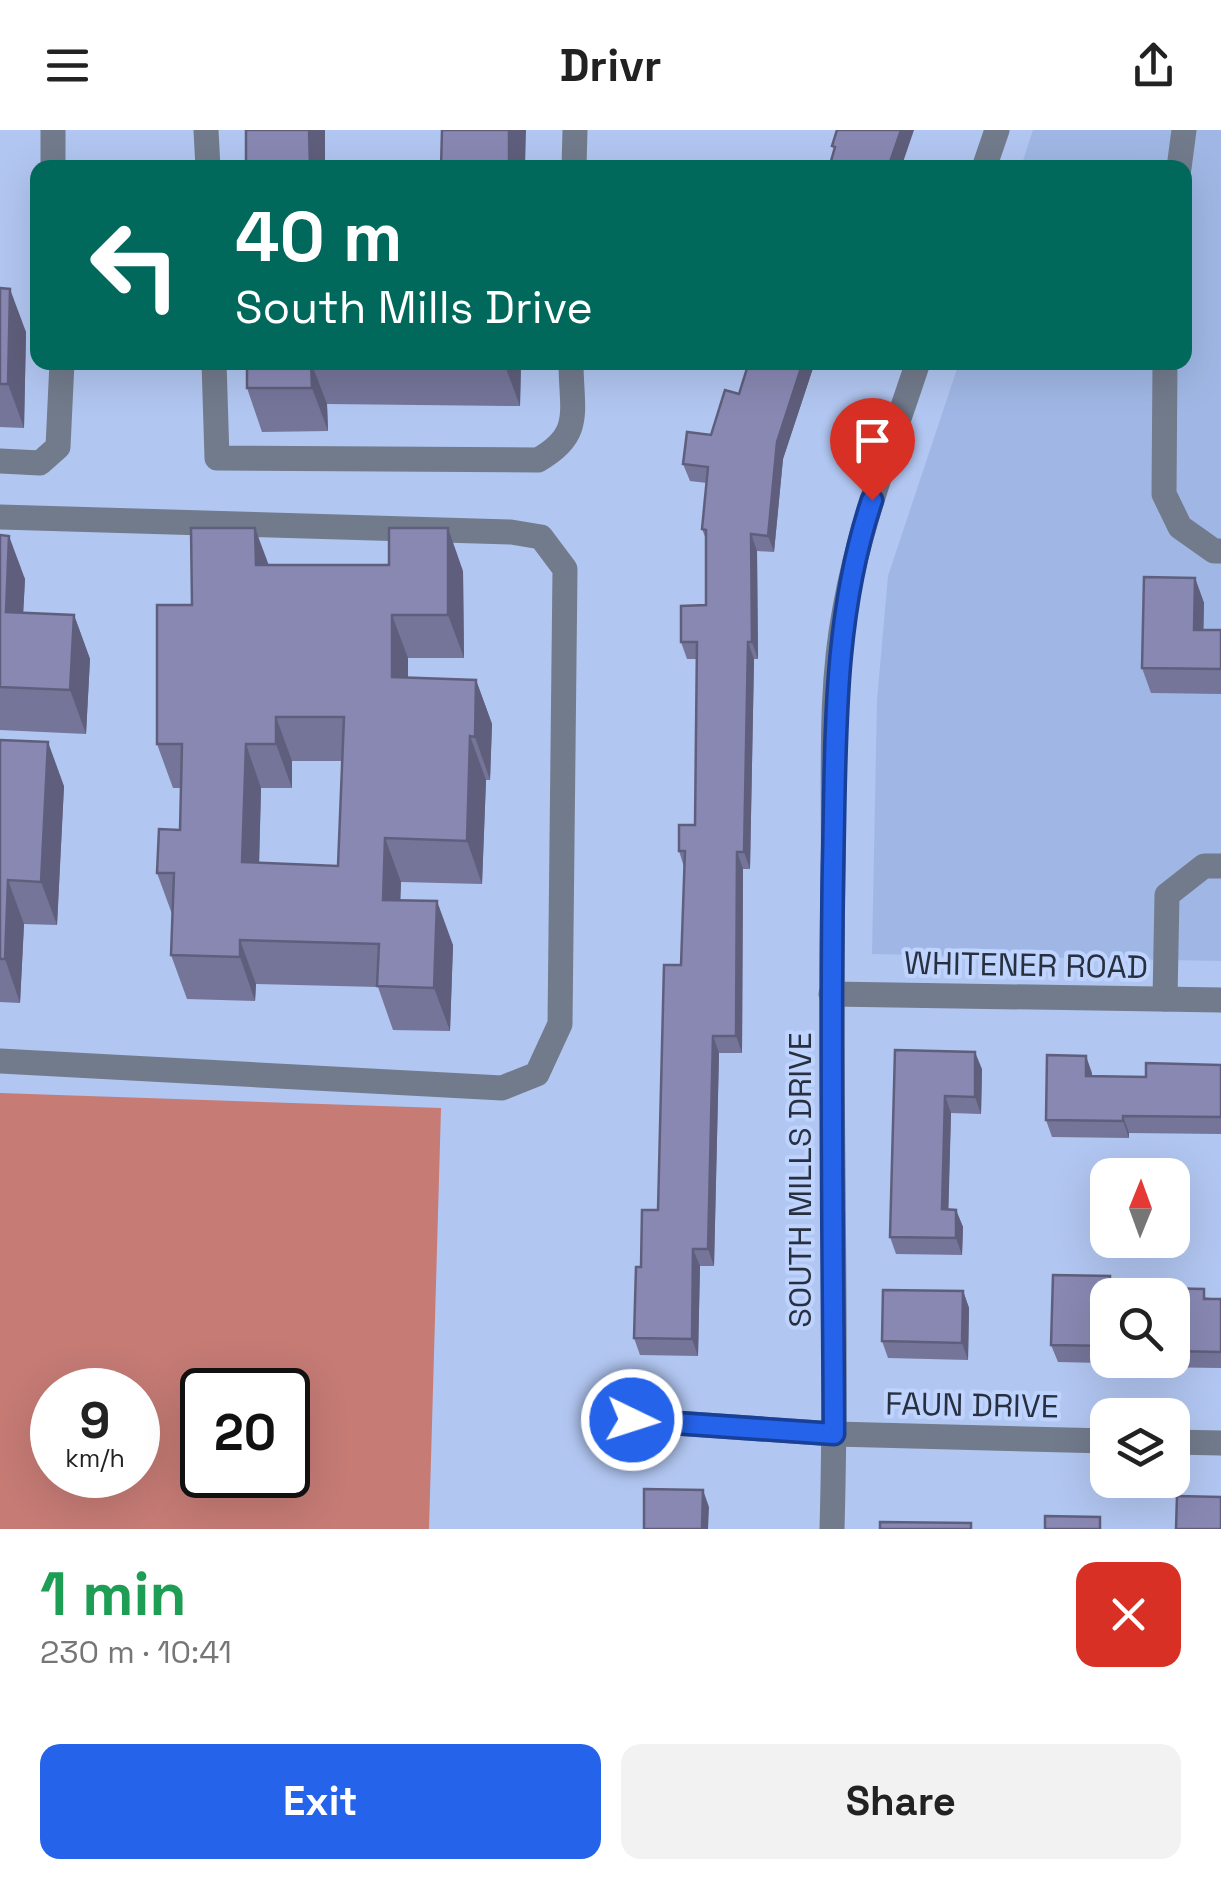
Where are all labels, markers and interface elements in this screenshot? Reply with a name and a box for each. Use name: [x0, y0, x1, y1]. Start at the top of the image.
text: Drivr: [559, 37, 662, 94]
icon: menu: [40, 38, 95, 93]
icon: share: [1126, 38, 1181, 93]
text: 40 m: [235, 192, 402, 281]
icon: left: [70, 200, 200, 330]
text: South Mills Drive: [235, 279, 593, 336]
pin: [830, 398, 915, 501]
icon: arrive: [845, 413, 900, 468]
street label: WHITENER ROAD: [904, 943, 1148, 987]
street label: SOUTH MILLS DRIVE: [780, 1032, 820, 1328]
north arrow: [1090, 1158, 1190, 1258]
map controls: [1090, 1158, 1190, 1498]
button: search: [1090, 1278, 1190, 1378]
speed limit sign: 20: [180, 1368, 310, 1498]
position arrow: [580, 1368, 684, 1472]
street label: FAUN DRIVE: [885, 1383, 1059, 1427]
text: 9: [80, 1389, 110, 1453]
button: layers: [1090, 1398, 1190, 1498]
text: km/h: [65, 1442, 125, 1474]
text: 1 min: [40, 1556, 187, 1633]
button: close: [1076, 1562, 1181, 1667]
text: 230 m · 10:41: [40, 1632, 232, 1672]
button: Exit: [40, 1744, 601, 1859]
button: Share: [621, 1744, 1181, 1859]

